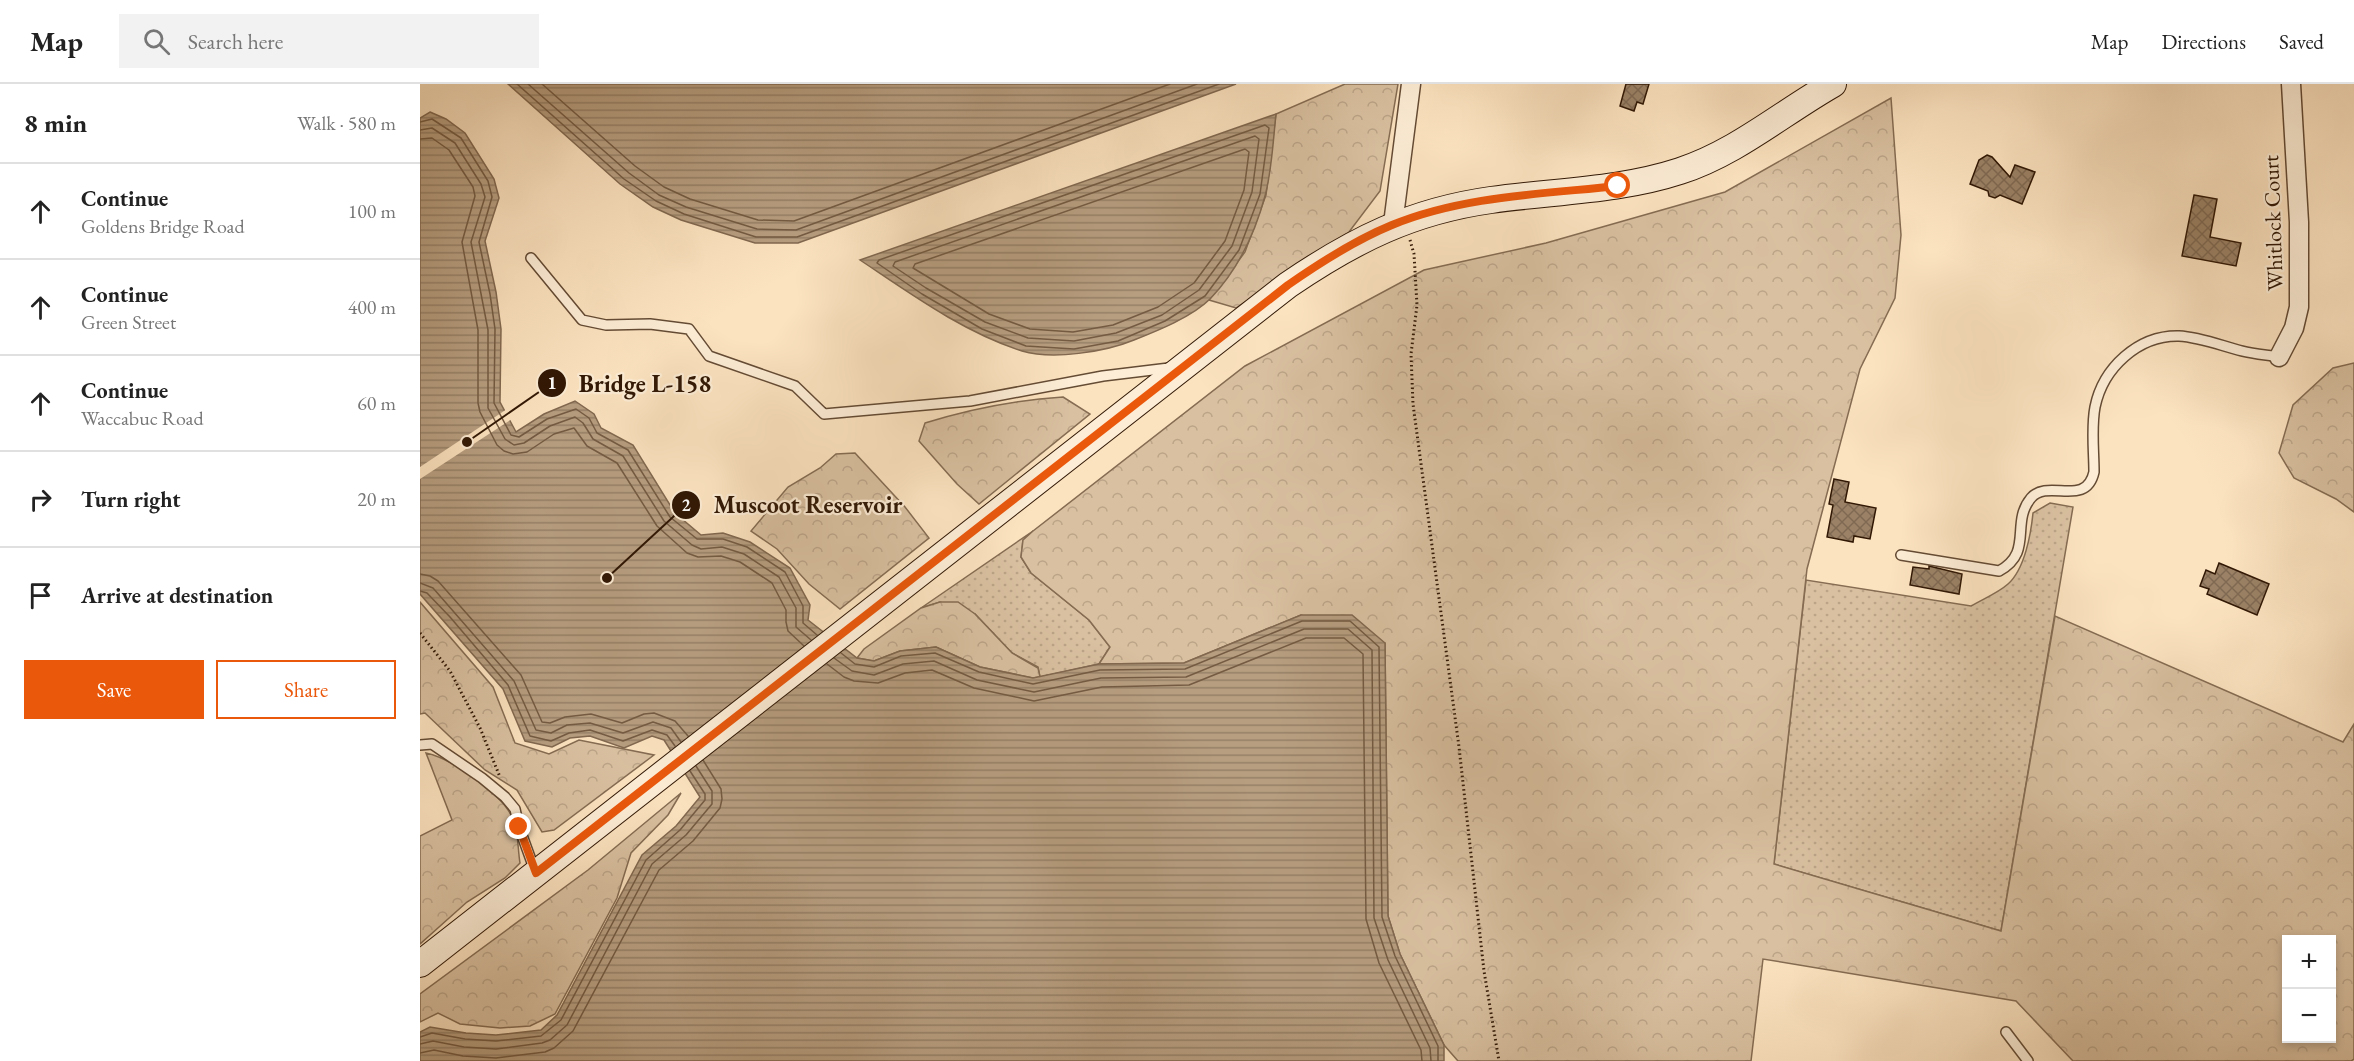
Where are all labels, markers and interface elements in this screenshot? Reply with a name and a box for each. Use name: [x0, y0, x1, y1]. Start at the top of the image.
search box: [119, 14, 539, 68]
text: Map: [30, 23, 83, 59]
icon: search: [140, 25, 173, 58]
text: Search here: [188, 27, 283, 56]
text: Map: [2091, 28, 2128, 55]
text: Directions: [2161, 28, 2246, 55]
text: Saved: [2279, 28, 2324, 55]
text: 8 min: [24, 106, 87, 140]
text: Walk · 580 m: [297, 110, 396, 136]
street label: Whitlock Court: [2256, 154, 2290, 291]
route start: [1604, 172, 1630, 198]
text: Continue: [81, 184, 168, 213]
icon: ahead: [24, 195, 57, 228]
text: 100 m: [348, 198, 396, 224]
text: Goldens Bridge Road: [81, 213, 245, 239]
text: Continue: [81, 280, 168, 309]
icon: ahead: [24, 291, 57, 324]
text: 400 m: [348, 294, 396, 320]
text: Green Street: [81, 309, 176, 335]
callout: Bridge L-158: [537, 362, 723, 404]
text: Bridge L-158: [579, 368, 711, 400]
text: 1: [547, 371, 557, 394]
text: Continue: [81, 376, 168, 405]
icon: ahead: [24, 387, 57, 420]
text: 60 m: [357, 390, 396, 416]
text: Waccabuc Road: [81, 405, 204, 431]
icon: right: [24, 483, 57, 516]
callout: Muscoot Reservoir: [671, 484, 914, 526]
text: Turn right: [81, 485, 180, 514]
text: 20 m: [357, 486, 396, 512]
text: Muscoot Reservoir: [714, 489, 902, 520]
text: 2: [681, 493, 691, 516]
icon: arrive: [24, 579, 57, 612]
text: Arrive at destination: [81, 581, 273, 610]
button: Save: [24, 660, 204, 719]
button: Share: [216, 660, 396, 719]
route end: [505, 813, 531, 839]
map controls: [2282, 935, 2336, 1043]
button: +: [2282, 935, 2336, 989]
button: −: [2282, 989, 2336, 1043]

